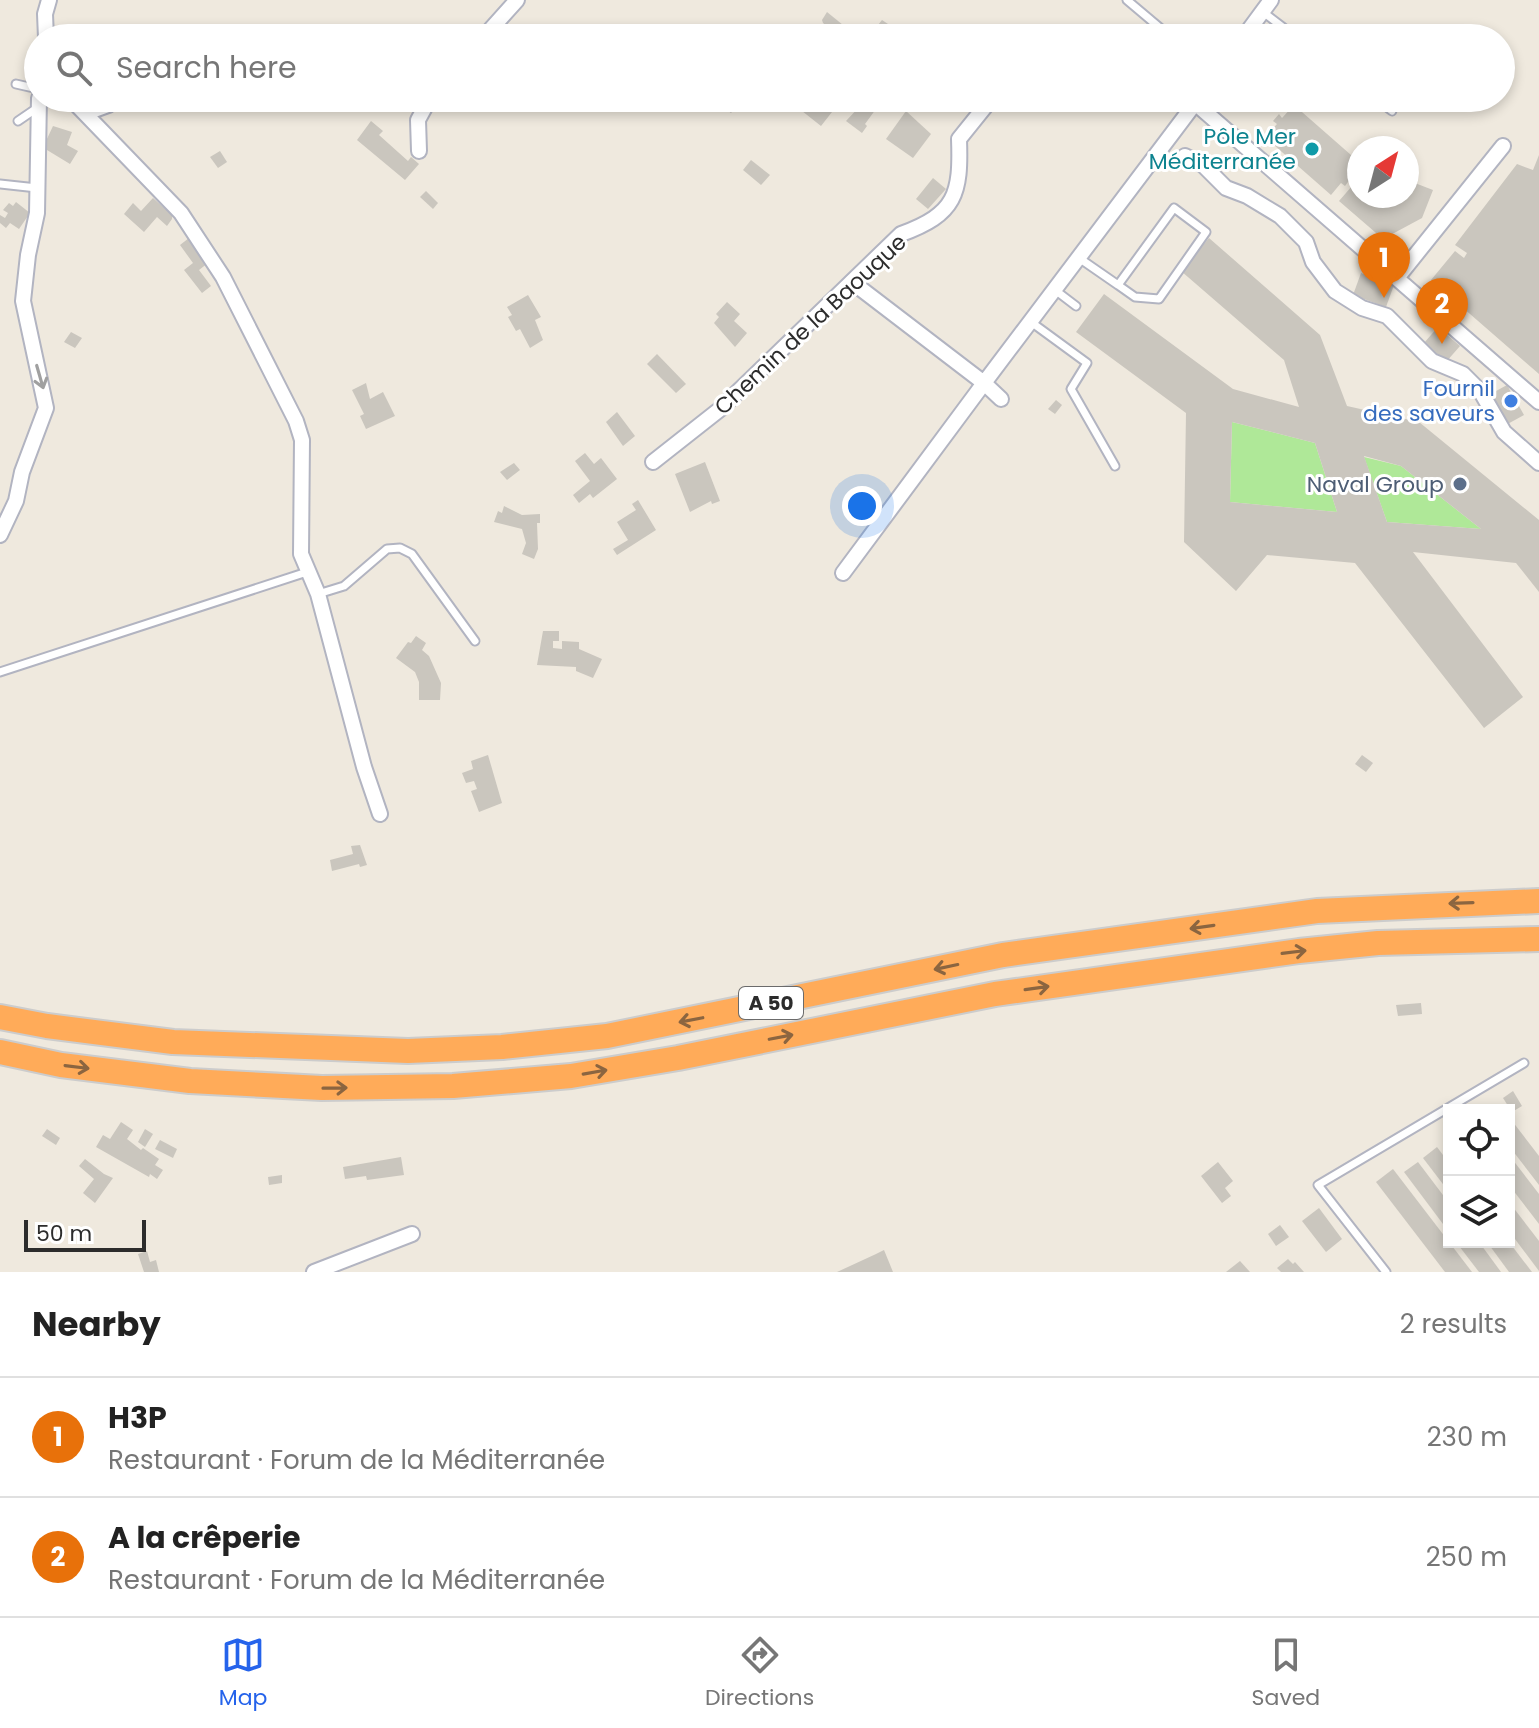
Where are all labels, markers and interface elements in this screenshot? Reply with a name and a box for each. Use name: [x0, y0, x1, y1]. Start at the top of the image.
search box: [24, 24, 1515, 112]
icon: search: [52, 46, 96, 90]
text: Search here: [116, 46, 297, 89]
place label: Pôle Mer Méditerranée: [1149, 121, 1296, 177]
north arrow: [1347, 136, 1419, 208]
marker: Pôle Mer Méditerranée: [1303, 140, 1321, 158]
street label: Chemin de la Baouque: [707, 227, 913, 422]
pin: 1: [1358, 232, 1410, 298]
pin: 2: [1416, 278, 1468, 344]
one-way arrow: [33, 364, 48, 390]
place label: Fournil des saveurs: [1363, 373, 1495, 429]
marker: Fournil des saveurs: [1502, 392, 1520, 410]
place label: Naval Group: [1307, 469, 1444, 500]
marker: Naval Group: [1451, 475, 1469, 493]
your location: [842, 486, 882, 526]
one-way arrow: [1448, 896, 1475, 911]
one-way arrow: [1190, 920, 1215, 935]
one-way arrow: [1281, 944, 1306, 959]
one-way arrow: [933, 960, 959, 975]
one-way arrow: [1024, 980, 1049, 995]
road number: A 50: [739, 987, 803, 1019]
one-way arrow: [679, 1013, 704, 1028]
one-way arrow: [768, 1029, 794, 1044]
one-way arrow: [63, 1060, 89, 1075]
one-way arrow: [581, 1064, 607, 1079]
one-way arrow: [321, 1080, 348, 1095]
map controls: [1443, 1104, 1515, 1248]
button: locate: [1443, 1104, 1515, 1176]
button: layers: [1443, 1176, 1515, 1248]
scale bar: [24, 1216, 146, 1252]
text: 50 m: [36, 1218, 92, 1249]
text: Nearby: [32, 1300, 161, 1348]
text: 2 results: [1400, 1306, 1507, 1342]
text: H3P: [108, 1396, 167, 1439]
text: 1: [53, 1419, 63, 1455]
text: 230 m: [1427, 1419, 1507, 1455]
text: Restaurant · Forum de la Méditerranée: [108, 1442, 605, 1478]
text: A la crêperie: [108, 1516, 301, 1559]
text: 2: [51, 1539, 65, 1575]
text: 250 m: [1426, 1539, 1507, 1575]
text: Restaurant · Forum de la Méditerranée: [108, 1562, 605, 1598]
tab: Map: [219, 1633, 267, 1714]
tab: Directions: [705, 1633, 814, 1714]
tab: Saved: [1252, 1633, 1320, 1714]

